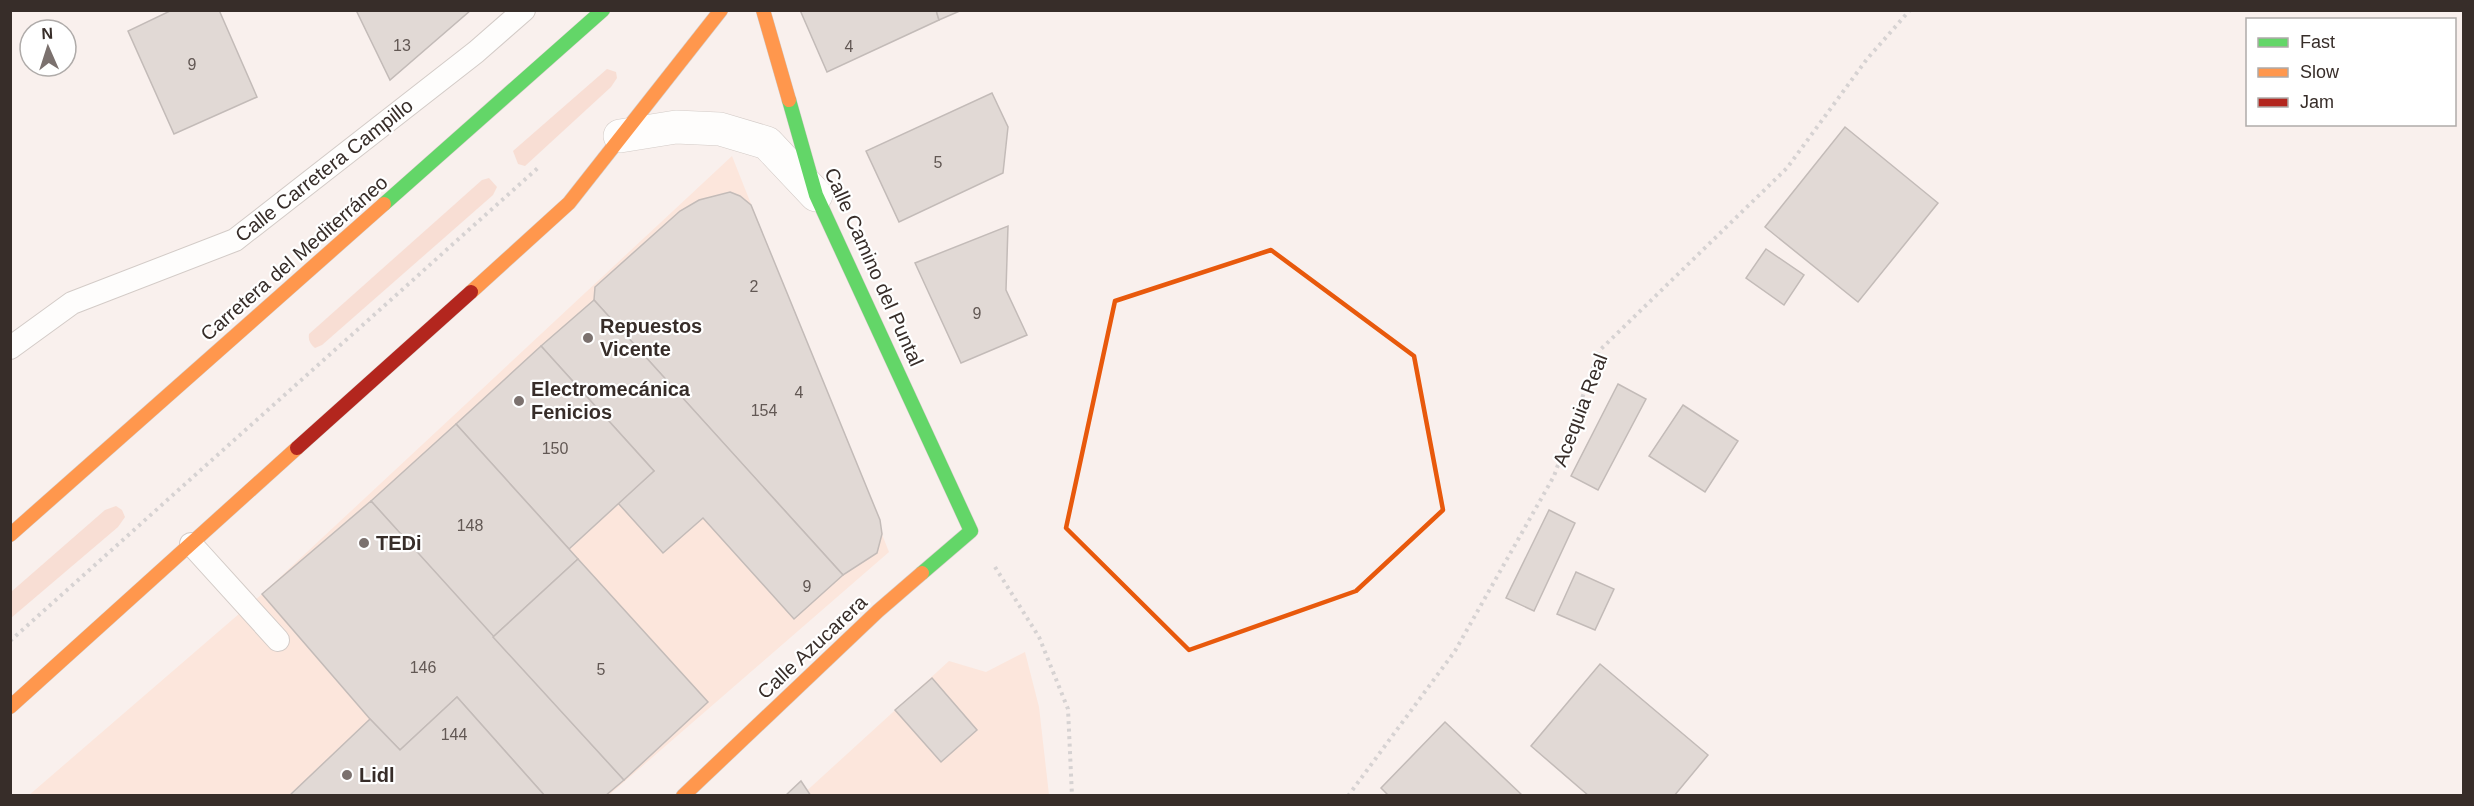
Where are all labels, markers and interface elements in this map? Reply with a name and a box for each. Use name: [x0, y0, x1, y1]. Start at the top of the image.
north arrow: [18, 18, 78, 78]
legend: [2246, 18, 2456, 126]
text: N: [41, 25, 53, 42]
text: Fast: [2300, 32, 2335, 52]
house number: 13: [393, 37, 411, 54]
house number: 4: [845, 38, 854, 55]
house number: 9: [188, 56, 197, 73]
text: Slow: [2300, 62, 2340, 82]
text: Jam: [2300, 92, 2334, 112]
street label: Calle Carretera Campillo: [231, 94, 417, 246]
house number: 5: [934, 154, 943, 171]
street label: Calle Camino del Puntal: [820, 165, 928, 369]
street label: Carretera del Mediterráneo: [196, 171, 392, 345]
house number: 2: [750, 278, 759, 295]
house number: 9: [973, 305, 982, 322]
place label: Repuestos Vicente: [600, 315, 702, 360]
marker: Repuestos Vicente: [581, 331, 595, 345]
street label: Acequia Real: [1548, 351, 1612, 469]
place label: Electromecánica Fenicios: [531, 378, 691, 423]
house number: 4: [795, 384, 804, 401]
marker: Electromecánica Fenicios: [512, 394, 526, 408]
house number: 154: [751, 402, 777, 419]
house number: 150: [542, 440, 568, 457]
house number: 148: [457, 517, 483, 534]
place label: TEDi: [376, 532, 422, 554]
marker: TEDi: [357, 536, 371, 550]
house number: 9: [803, 578, 812, 595]
street label: Calle Azucarera: [753, 590, 872, 703]
house number: 146: [410, 659, 436, 676]
house number: 5: [597, 661, 606, 678]
house number: 144: [441, 726, 467, 743]
place label: Lidl: [359, 764, 395, 786]
marker: Lidl: [340, 768, 354, 782]

